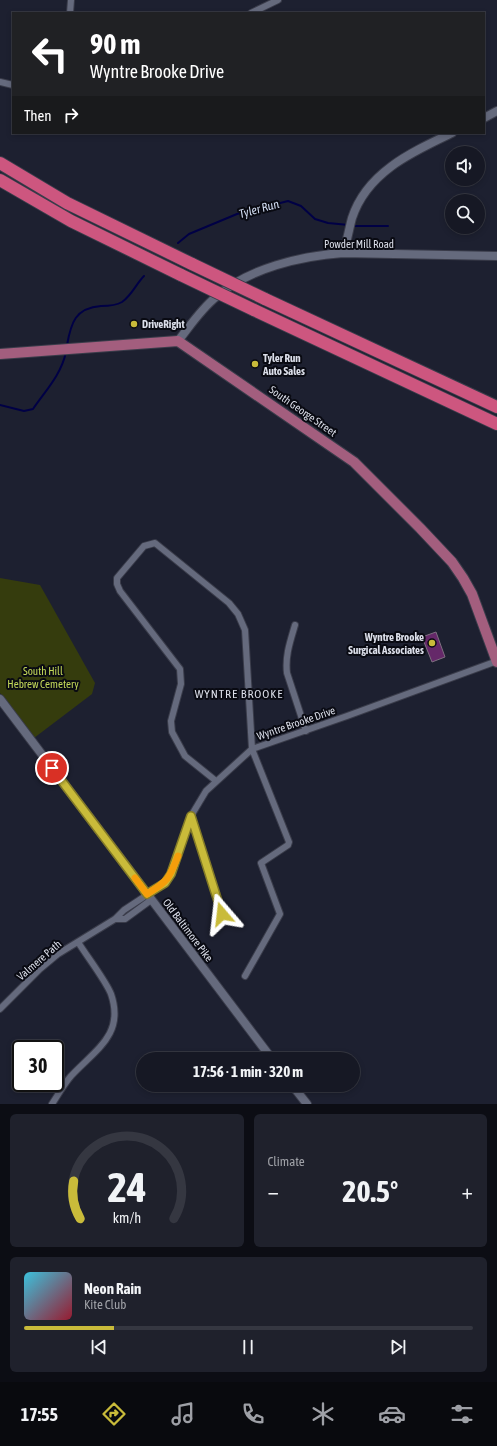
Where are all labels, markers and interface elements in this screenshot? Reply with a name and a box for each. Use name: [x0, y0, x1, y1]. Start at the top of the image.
icon: left: [24, 28, 76, 80]
text: 90 m: [90, 28, 140, 60]
text: Wyntre Brooke Drive: [90, 61, 224, 82]
icon: right: [60, 104, 82, 126]
text: Then: [24, 107, 52, 124]
map controls: [445, 146, 485, 234]
button: sound: [445, 146, 485, 186]
button: search: [445, 194, 485, 234]
water label: Tyler Run: [237, 197, 281, 221]
street label: Powder Mill Road: [324, 238, 394, 250]
place label: DriveRight: [142, 318, 185, 330]
marker: DriveRight: [129, 319, 139, 329]
place label: Tyler Run Auto Sales: [262, 352, 305, 377]
marker: Tyler Run Auto Sales: [250, 359, 260, 369]
street label: South George Street: [267, 383, 339, 439]
place label: Wyntre Brooke Surgical Associates: [348, 631, 424, 656]
marker: Wyntre Brooke Surgical Associates: [427, 638, 437, 648]
park label: South Hill Hebrew Cemetery: [7, 665, 79, 690]
district label: WYNTRE BROOKE: [195, 687, 283, 701]
street label: Wyntre Brooke Drive: [255, 704, 337, 742]
pin: [35, 751, 69, 785]
icon: arrive: [41, 757, 63, 779]
position arrow: [201, 893, 243, 935]
street label: Old Baltimore Pike: [161, 896, 215, 964]
street label: Valmere Path: [14, 938, 64, 982]
speed limit sign: 30: [12, 1040, 64, 1092]
text: 17:56 · 1 min · 320 m: [193, 1063, 303, 1080]
text: Climate: [268, 1154, 305, 1169]
text: 24: [107, 1162, 146, 1210]
text: 20.5°: [342, 1174, 398, 1208]
text: −: [268, 1178, 279, 1204]
text: +: [462, 1178, 473, 1204]
text: km/h: [113, 1209, 141, 1225]
text: Neon Rain: [84, 1280, 141, 1297]
text: Kite Club: [84, 1297, 126, 1312]
icon: previous: [88, 1336, 110, 1358]
icon: pause: [237, 1336, 259, 1358]
icon: next: [387, 1336, 409, 1358]
icon: directions: [100, 1400, 128, 1428]
icon: music: [169, 1400, 197, 1428]
icon: phone: [239, 1400, 267, 1428]
icon: climate: [309, 1400, 337, 1428]
icon: car: [378, 1400, 406, 1428]
icon: filters: [448, 1400, 476, 1428]
text: 17:55: [21, 1404, 58, 1425]

